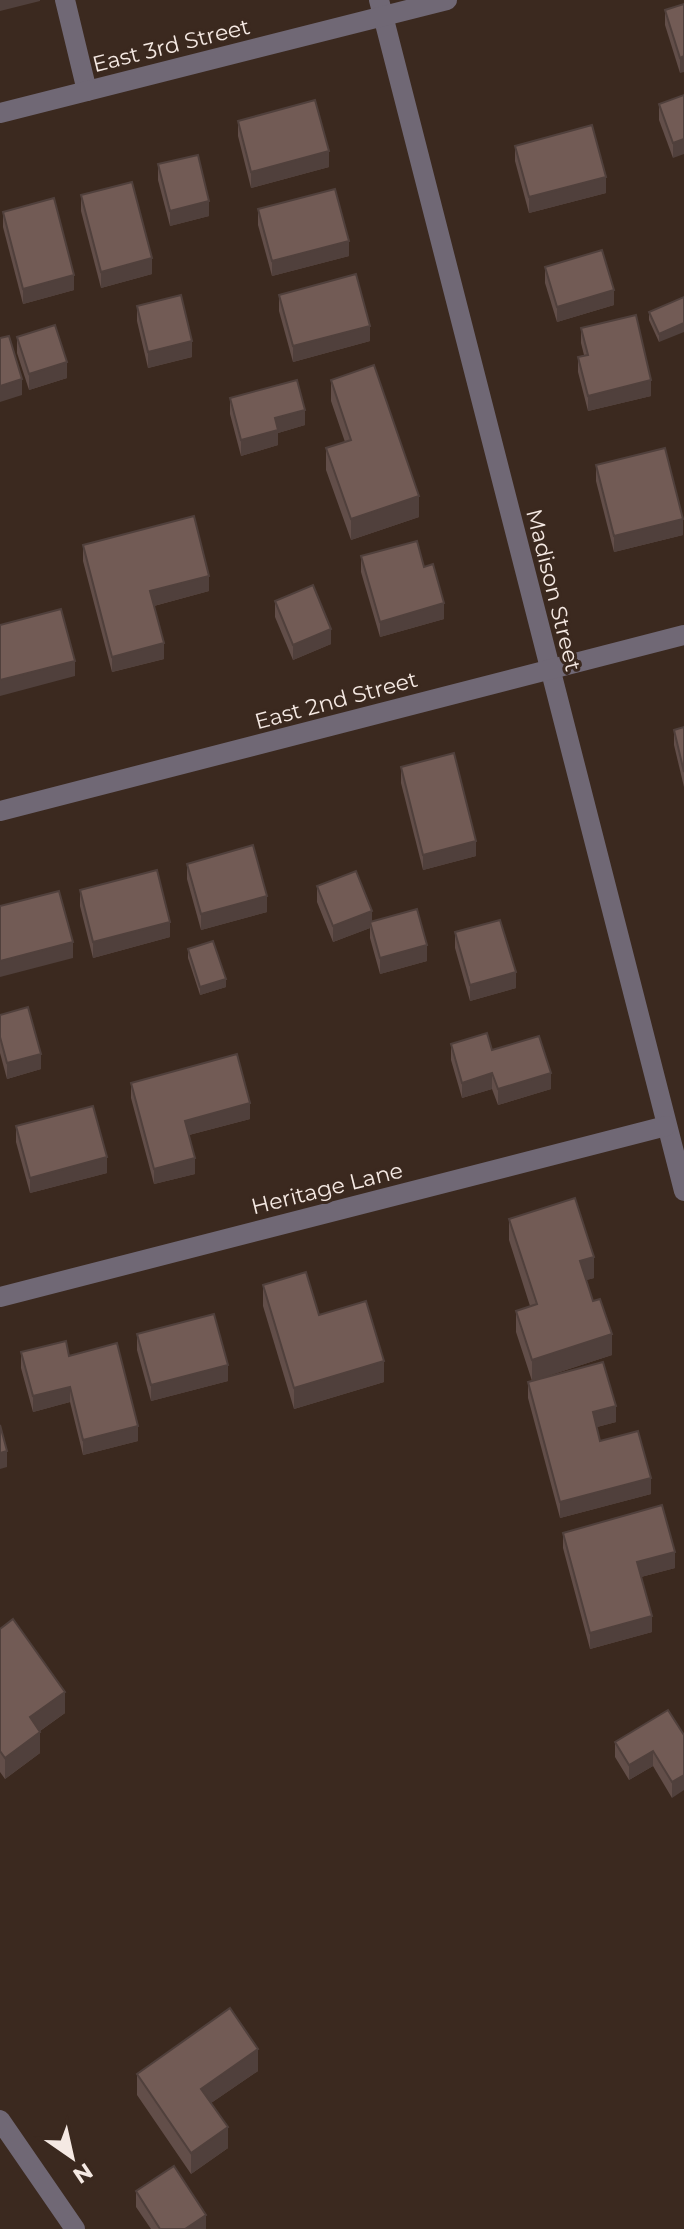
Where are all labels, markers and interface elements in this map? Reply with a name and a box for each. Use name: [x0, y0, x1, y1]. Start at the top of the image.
street label: East 3rd Street: [90, 13, 253, 78]
street label: Madison Street: [520, 506, 587, 674]
street label: East 2nd Street: [252, 666, 421, 735]
street label: Heritage Lane: [249, 1157, 406, 1220]
north arrow: [32, 2117, 112, 2197]
text: N: [68, 2157, 98, 2189]

